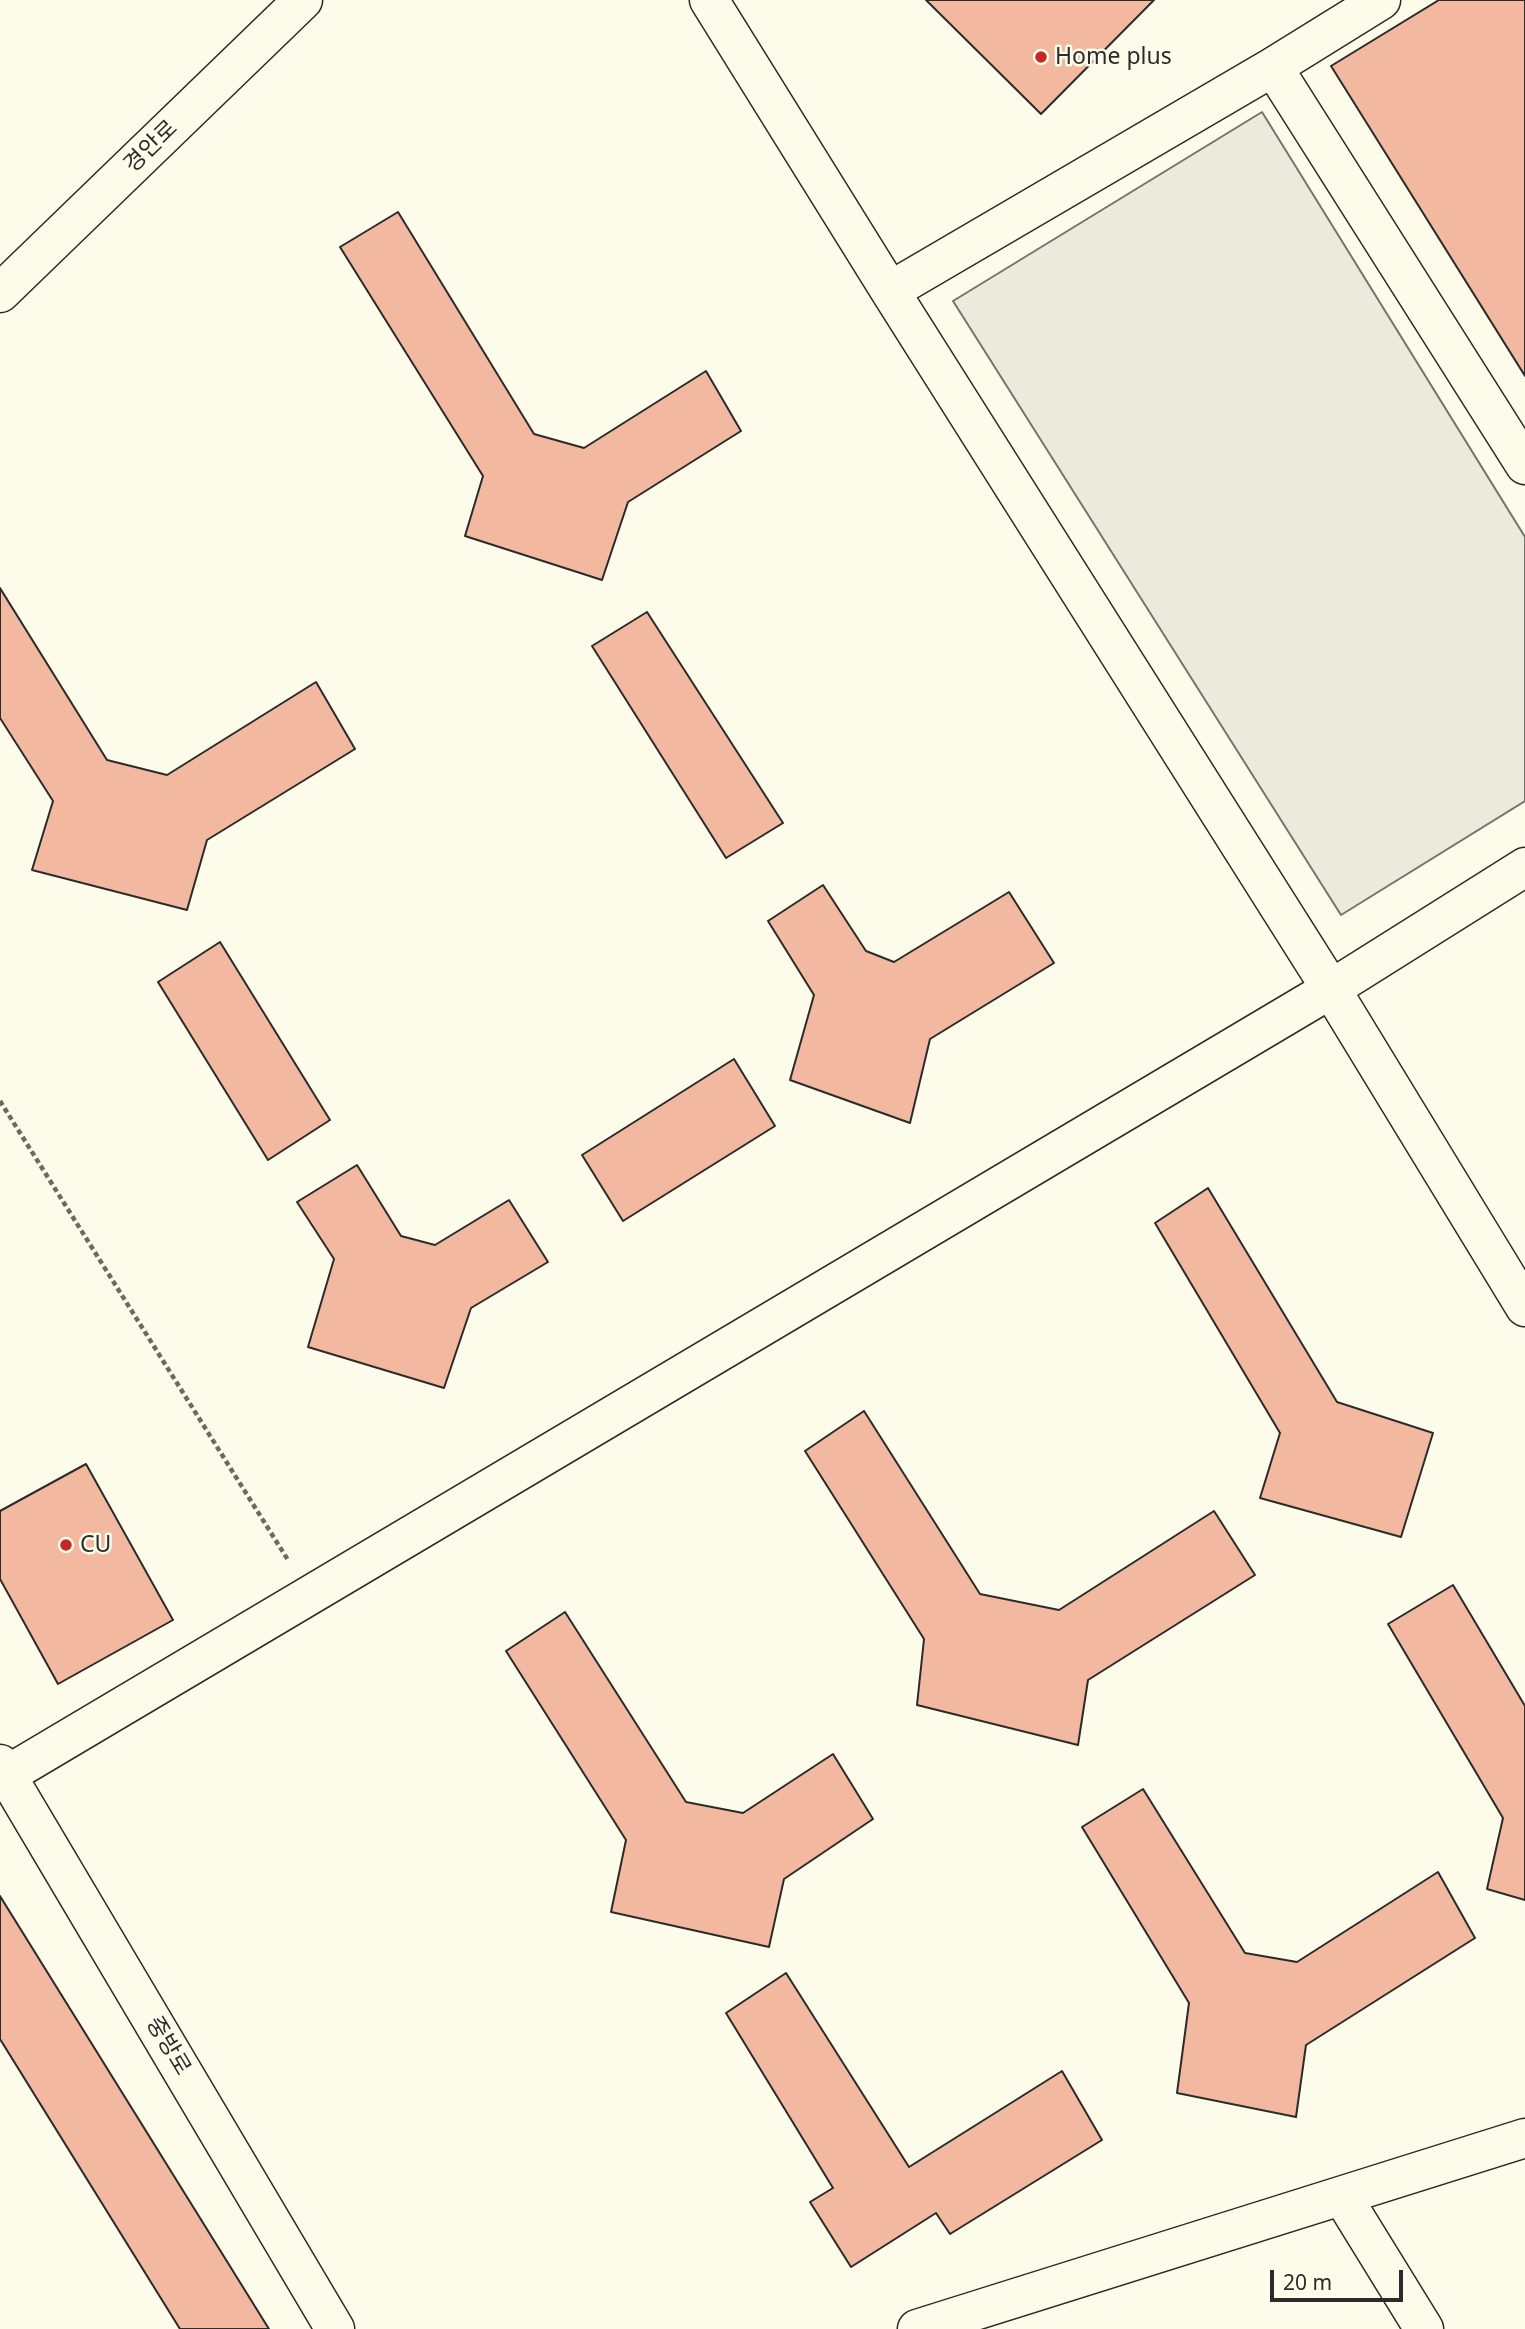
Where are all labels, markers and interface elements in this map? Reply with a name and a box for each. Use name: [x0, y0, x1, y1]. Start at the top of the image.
place label: Home plus: [1055, 43, 1172, 71]
marker: Home plus: [1033, 49, 1049, 65]
street label: 경안로: [119, 115, 183, 179]
place label: CU: [80, 1531, 111, 1559]
marker: CU: [58, 1537, 74, 1553]
street label: 중방로: [140, 2012, 196, 2080]
scale bar: [1273, 2256, 1406, 2300]
text: 20 m: [1283, 2268, 1332, 2296]

